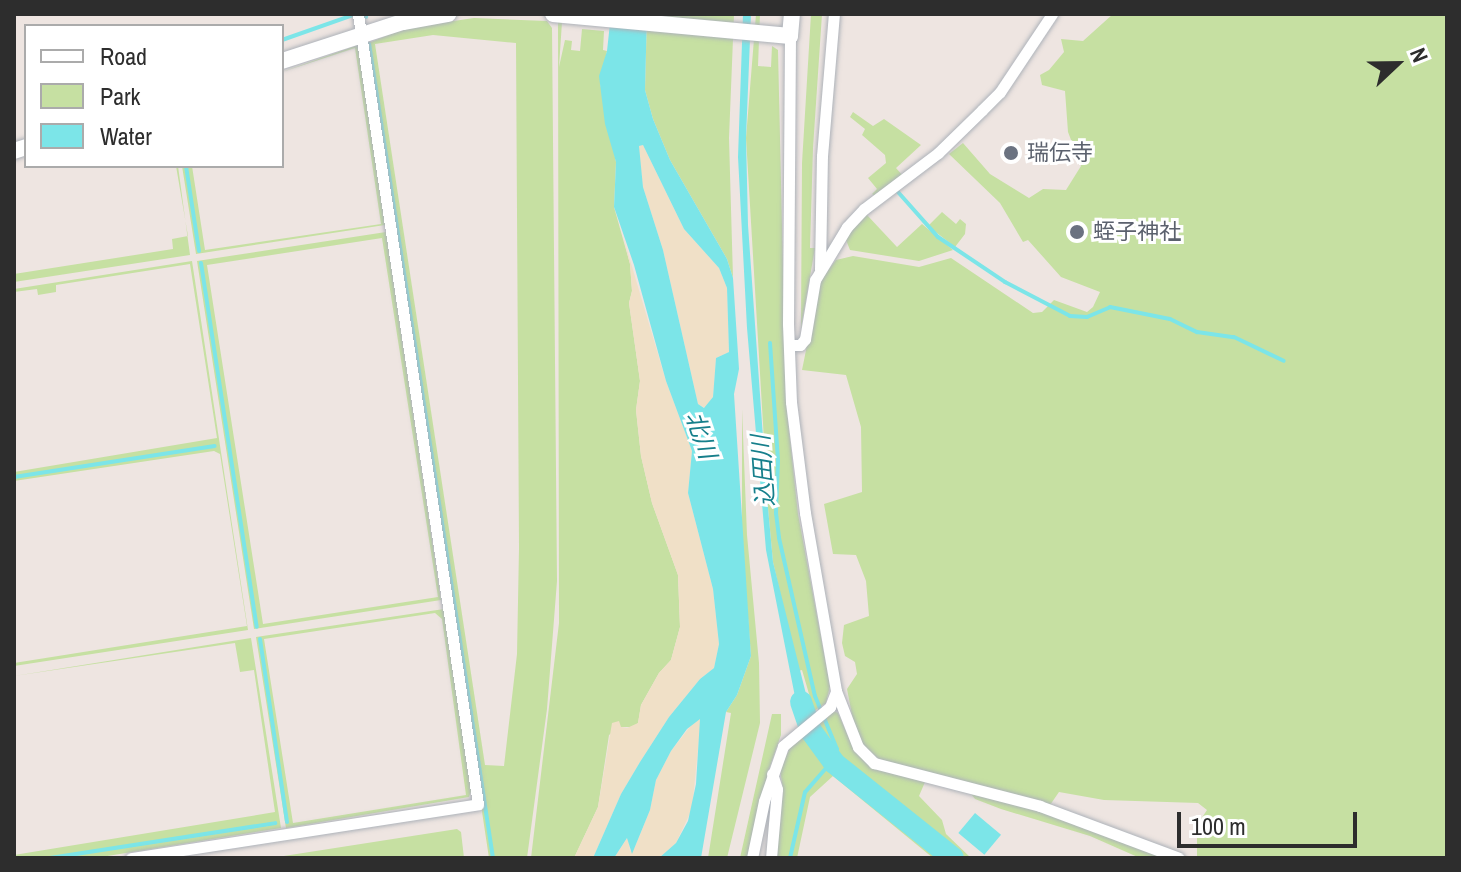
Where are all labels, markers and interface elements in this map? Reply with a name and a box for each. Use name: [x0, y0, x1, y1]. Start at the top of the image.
legend: [24, 24, 284, 168]
north arrow: [1357, 24, 1437, 104]
text: Road: [100, 40, 147, 72]
text: N: [1403, 43, 1436, 67]
text: Park: [100, 80, 140, 112]
text: Water: [100, 120, 152, 152]
place label: 瑞伝寺: [1027, 140, 1093, 166]
marker: 瑞伝寺: [1002, 144, 1020, 162]
place label: 蛭子神社: [1093, 219, 1181, 245]
marker: 蛭子神社: [1068, 223, 1086, 241]
water label: 北川: [680, 408, 722, 462]
water label: 込田川: [746, 434, 780, 508]
scale bar: [1181, 796, 1361, 846]
text: 100 m: [1191, 810, 1246, 842]

